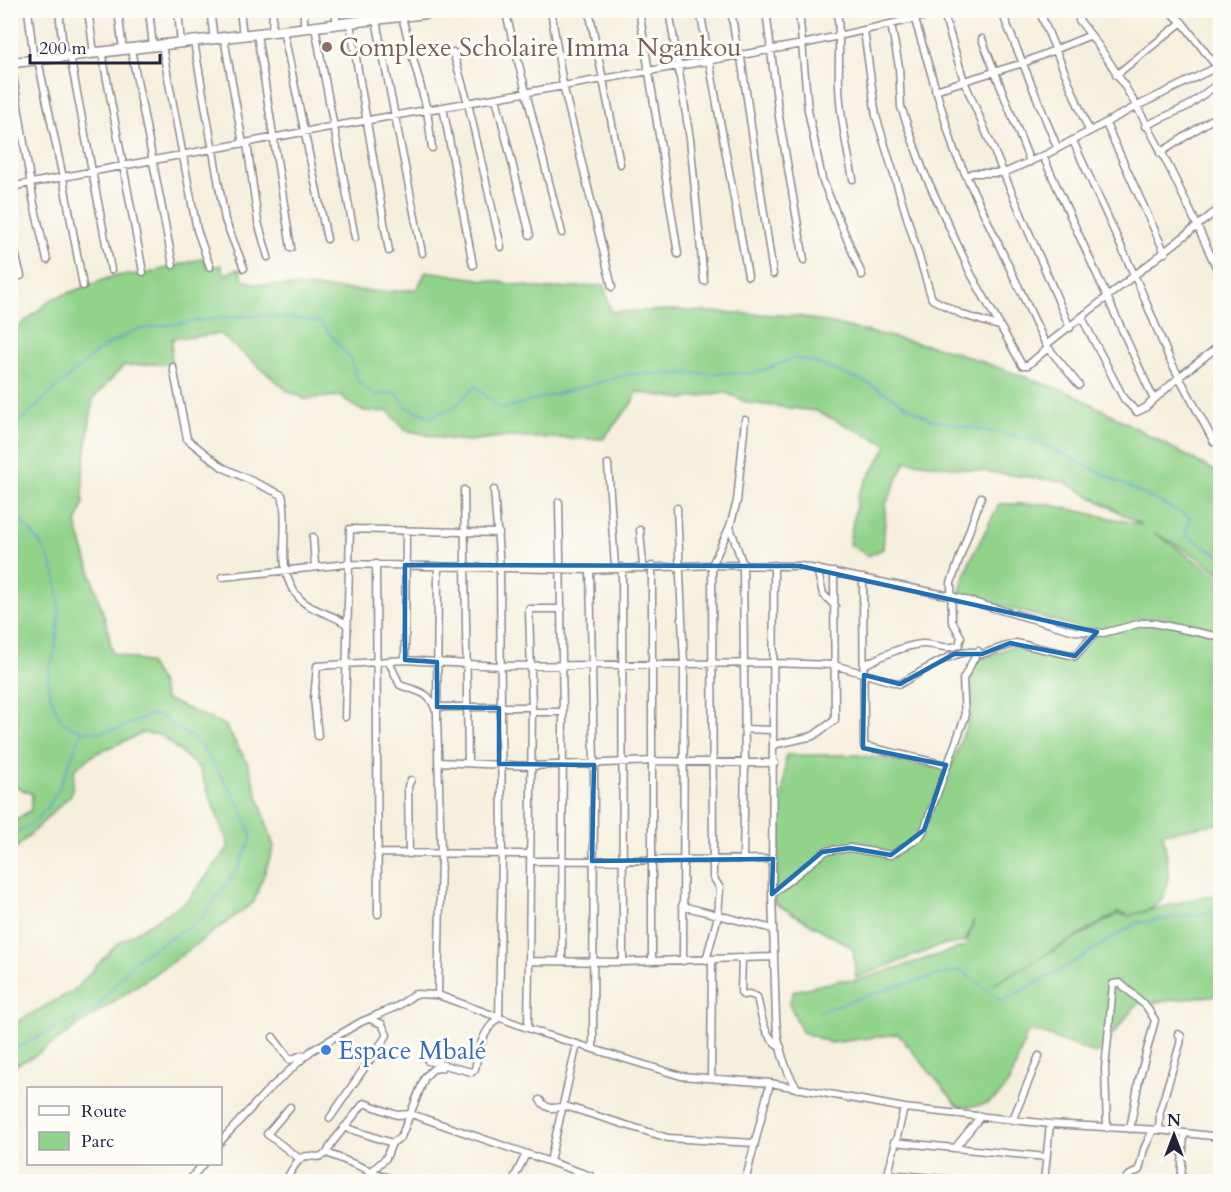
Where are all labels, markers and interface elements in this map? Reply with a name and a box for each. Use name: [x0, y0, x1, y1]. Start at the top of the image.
scale bar: [30, 27, 160, 65]
place label: Complexe Scholaire Imma Ngankou: [339, 30, 742, 65]
text: 200 m: [39, 36, 87, 61]
marker: Complexe Scholaire Imma Ngankou: [320, 40, 334, 54]
place label: Espace Mbalé: [338, 1033, 487, 1068]
marker: Espace Mbalé: [319, 1043, 333, 1057]
legend: [27, 1087, 222, 1165]
text: Route: [81, 1099, 127, 1124]
north arrow: [1144, 1105, 1204, 1165]
text: N: [1167, 1110, 1181, 1132]
text: Parc: [81, 1129, 114, 1154]

